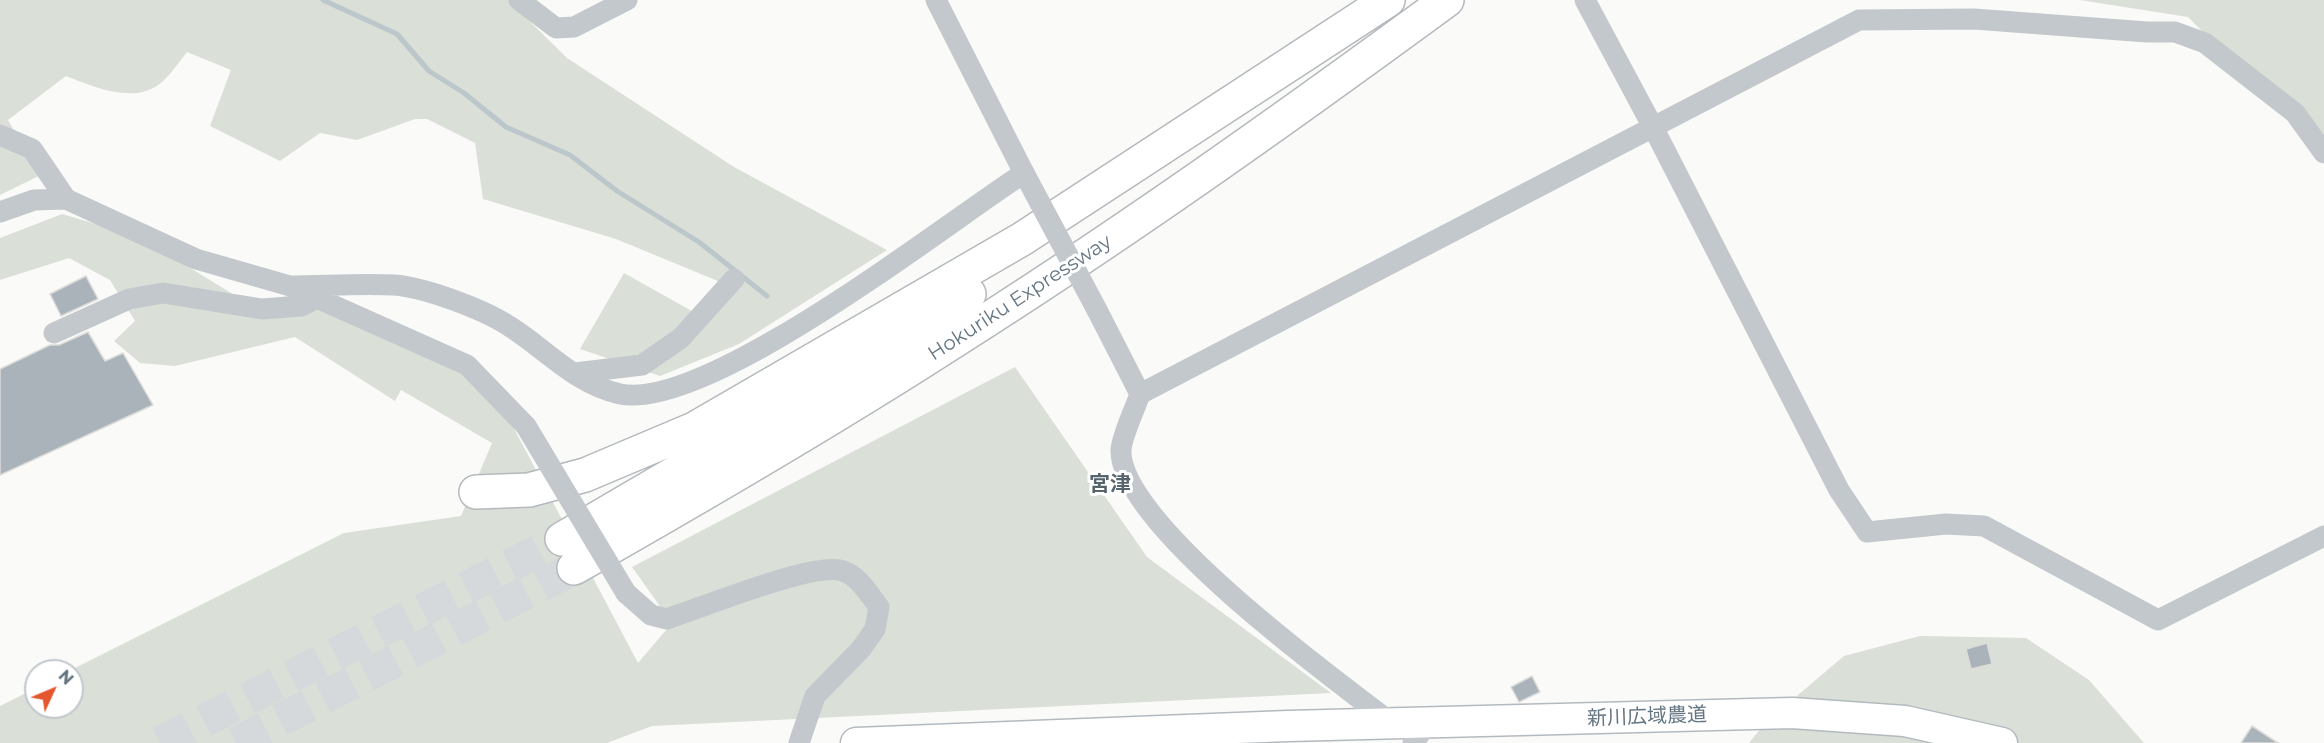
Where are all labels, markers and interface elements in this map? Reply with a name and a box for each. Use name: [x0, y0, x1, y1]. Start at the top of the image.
street label: Hokuriku Expressway: [924, 230, 1116, 366]
district label: 宮津: [1089, 472, 1131, 498]
north arrow: [24, 659, 84, 719]
text: N: [55, 666, 77, 689]
street label: 新川広域農道: [1587, 703, 1707, 731]

